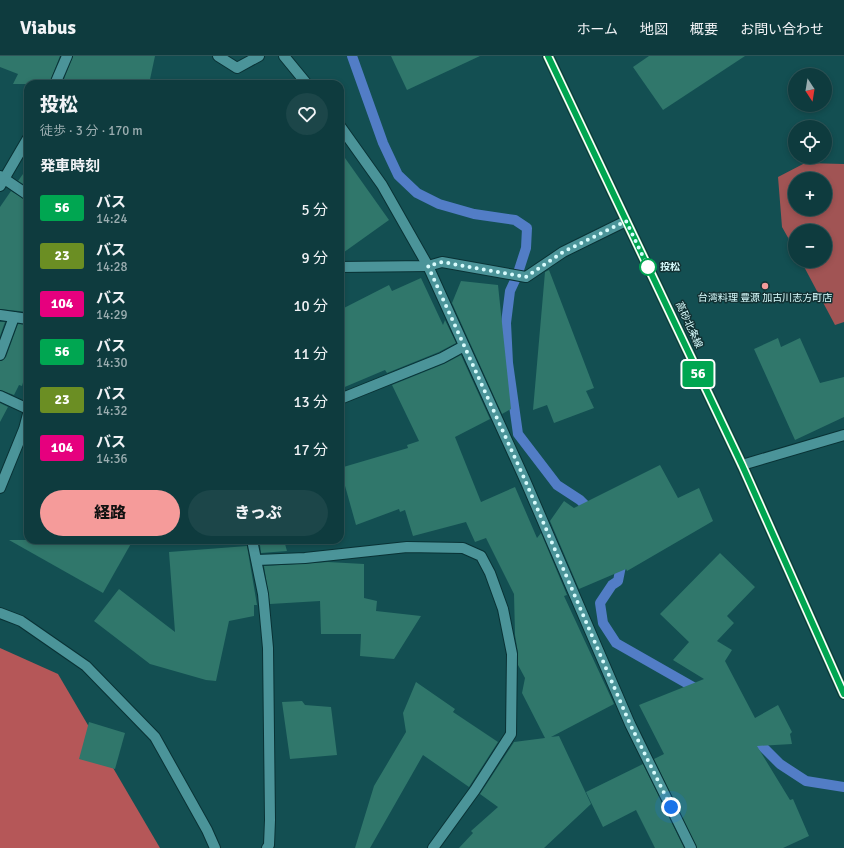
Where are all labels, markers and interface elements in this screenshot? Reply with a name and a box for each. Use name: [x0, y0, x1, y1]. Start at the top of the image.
text: Viabus: [20, 16, 76, 40]
text: ホーム: [576, 21, 618, 38]
text: 地図: [640, 21, 668, 38]
text: 概要: [690, 21, 718, 38]
text: お問い合わせ: [740, 21, 824, 38]
north arrow: [788, 68, 832, 112]
map controls: [788, 68, 832, 268]
text: 投松: [40, 93, 78, 117]
button: heart: [286, 93, 328, 135]
button: locate: [788, 120, 832, 164]
text: 徒歩 · 3 分 · 170 m: [40, 123, 143, 139]
text: 発車時刻: [40, 157, 100, 175]
button: +: [788, 172, 832, 216]
text: バス: [96, 193, 126, 211]
text: 56: [54, 199, 70, 216]
text: 5 分: [302, 201, 328, 219]
text: 14:24: [96, 211, 128, 227]
button: −: [788, 224, 832, 268]
text: バス: [96, 241, 126, 259]
text: 23: [54, 247, 70, 264]
text: 9 分: [302, 249, 328, 267]
marker: 投松: [639, 258, 657, 276]
text: 14:28: [96, 259, 128, 275]
place label: 投松: [660, 261, 680, 273]
marker: 台湾料理 豊源 加古川志方町店: [760, 281, 770, 291]
text: バス: [96, 289, 126, 307]
place label: 台湾料理 豊源 加古川志方町店: [698, 292, 832, 304]
text: 104: [51, 295, 73, 312]
text: 10 分: [294, 297, 328, 315]
street label: 高砂北条線: [673, 300, 705, 350]
text: 14:29: [96, 307, 128, 323]
text: バス: [96, 337, 126, 355]
text: 56: [54, 343, 70, 360]
text: 11 分: [294, 345, 328, 363]
text: 14:30: [96, 355, 128, 371]
line badge: 56: [680, 361, 716, 387]
text: 56: [690, 365, 706, 382]
text: バス: [96, 385, 126, 403]
text: 23: [54, 391, 70, 408]
text: 13 分: [294, 393, 328, 411]
text: 14:32: [96, 403, 128, 419]
text: バス: [96, 433, 126, 451]
text: 104: [51, 439, 73, 456]
text: 17 分: [294, 441, 328, 459]
text: 14:36: [96, 451, 128, 467]
button: 経路: [40, 490, 180, 536]
button: きっぷ: [188, 490, 328, 536]
your location: [661, 797, 681, 817]

